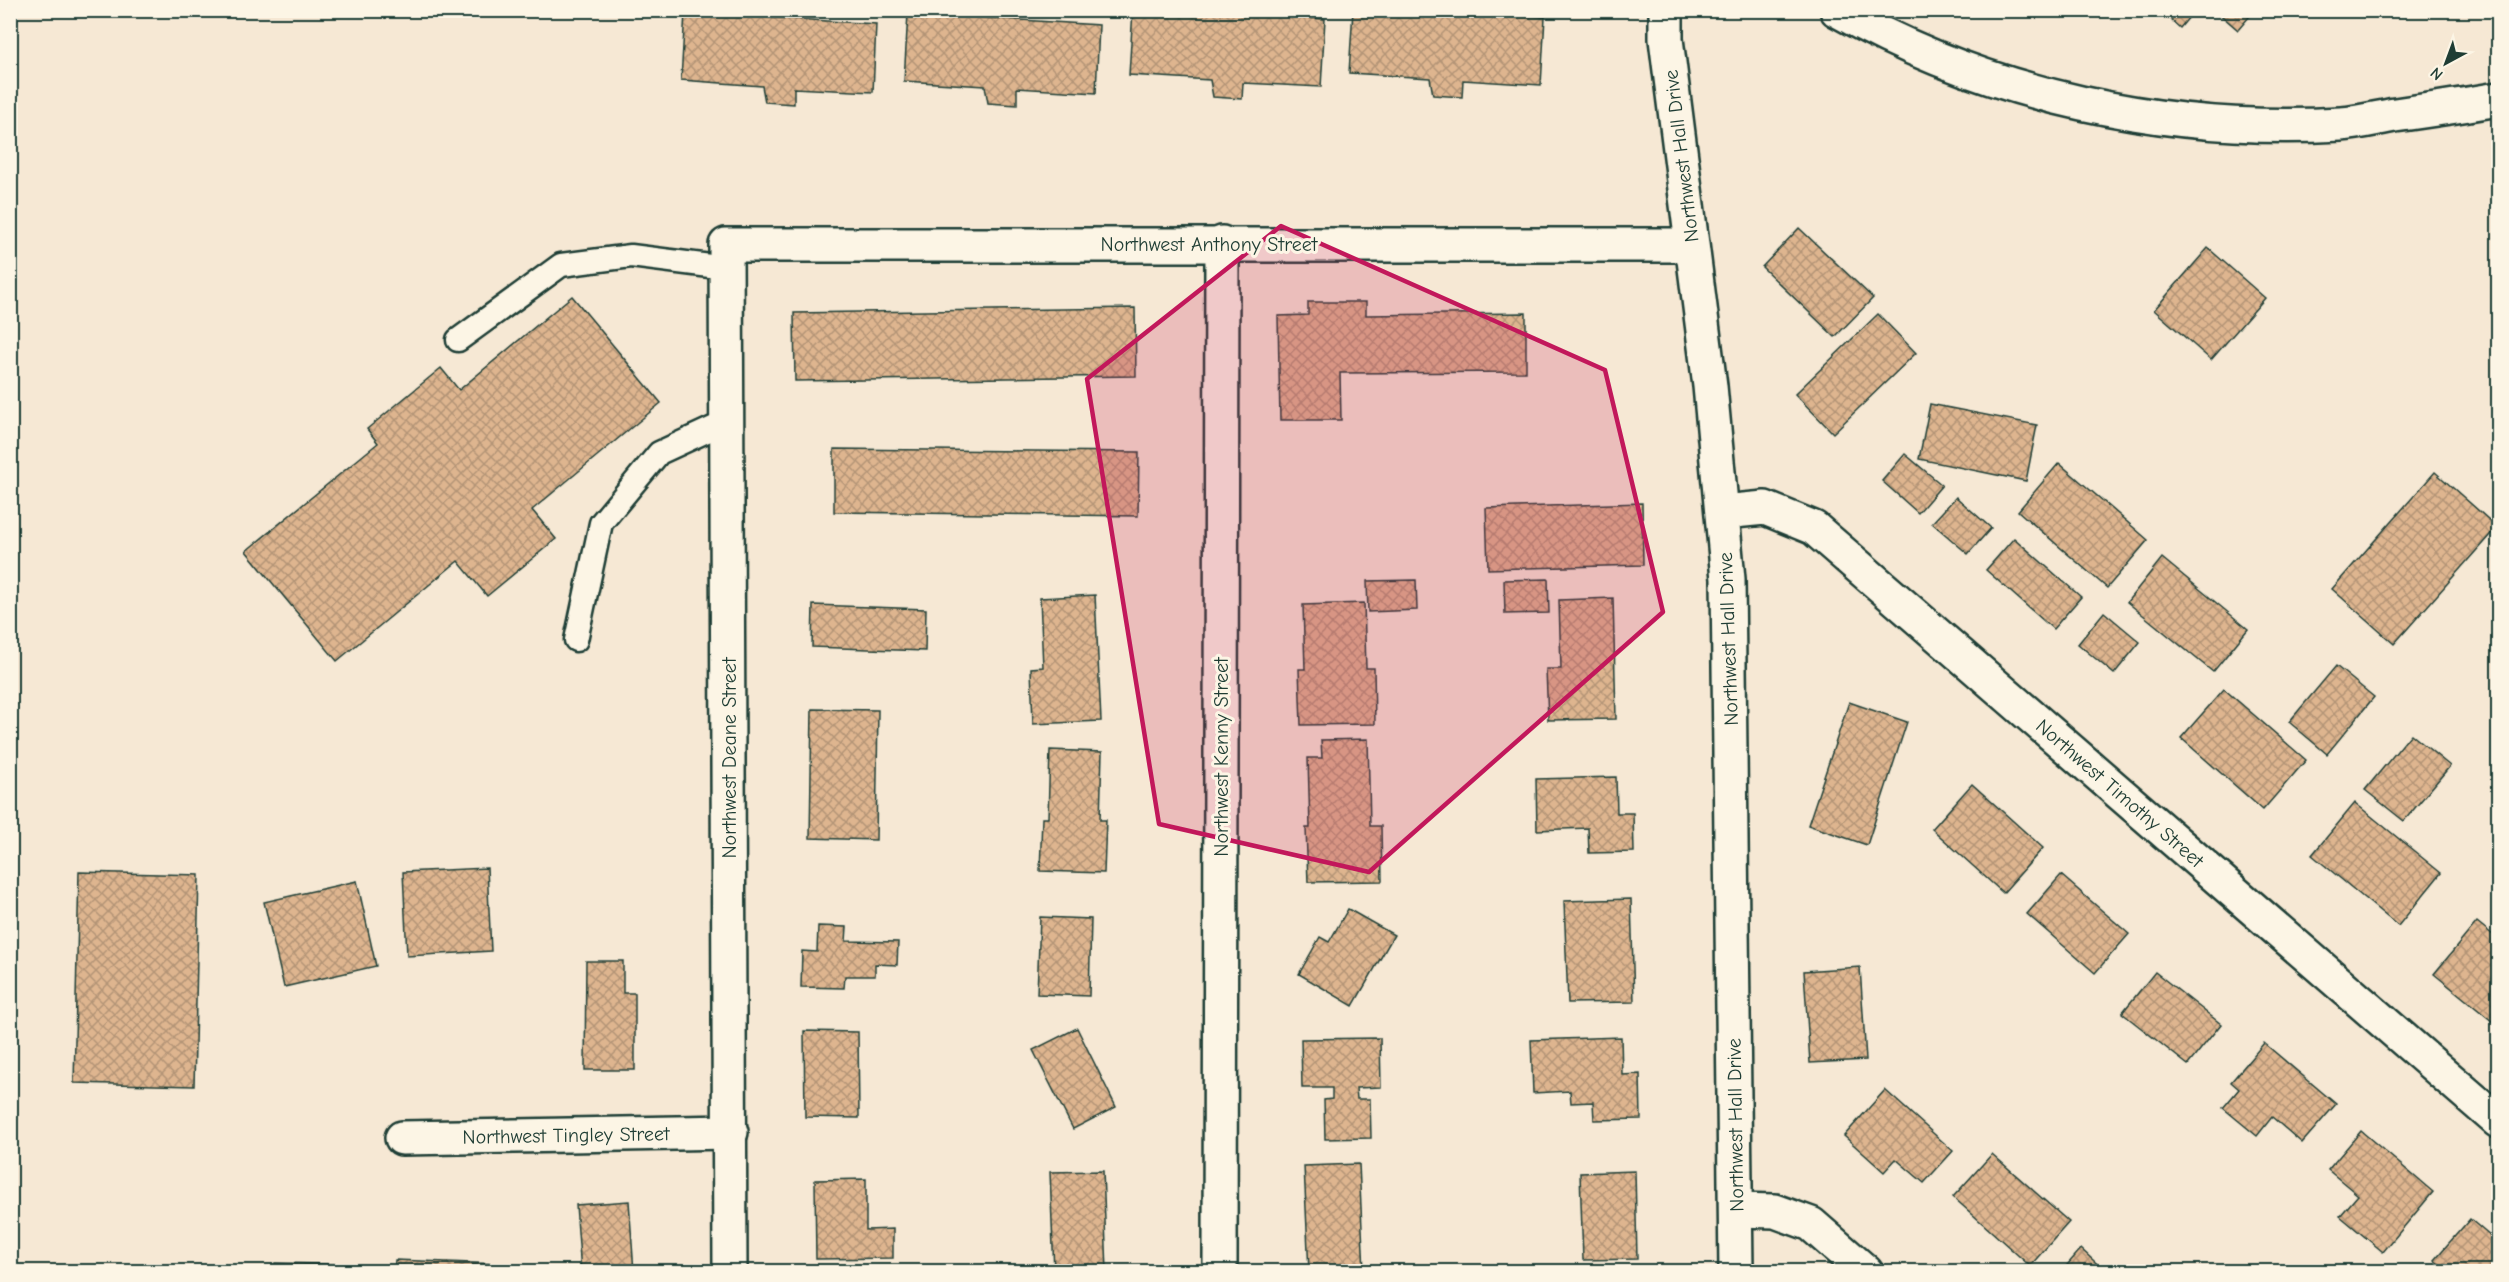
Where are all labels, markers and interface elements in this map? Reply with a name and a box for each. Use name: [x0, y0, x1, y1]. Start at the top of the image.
north arrow: [2416, 33, 2476, 93]
text: N: [2427, 63, 2447, 84]
street label: Northwest Hall Drive: [1659, 68, 1703, 244]
street label: Northwest Anthony Street: [1101, 233, 1319, 256]
street label: Northwest Hall Drive: [1714, 552, 1743, 726]
street label: Northwest Deane Street: [718, 656, 741, 859]
street label: Northwest Kenny Street: [1210, 656, 1233, 857]
street label: Northwest Timothy Street: [2031, 714, 2209, 873]
street label: Northwest Hall Drive: [1722, 1038, 1749, 1212]
street label: Northwest Tingley Street: [462, 1122, 671, 1149]

